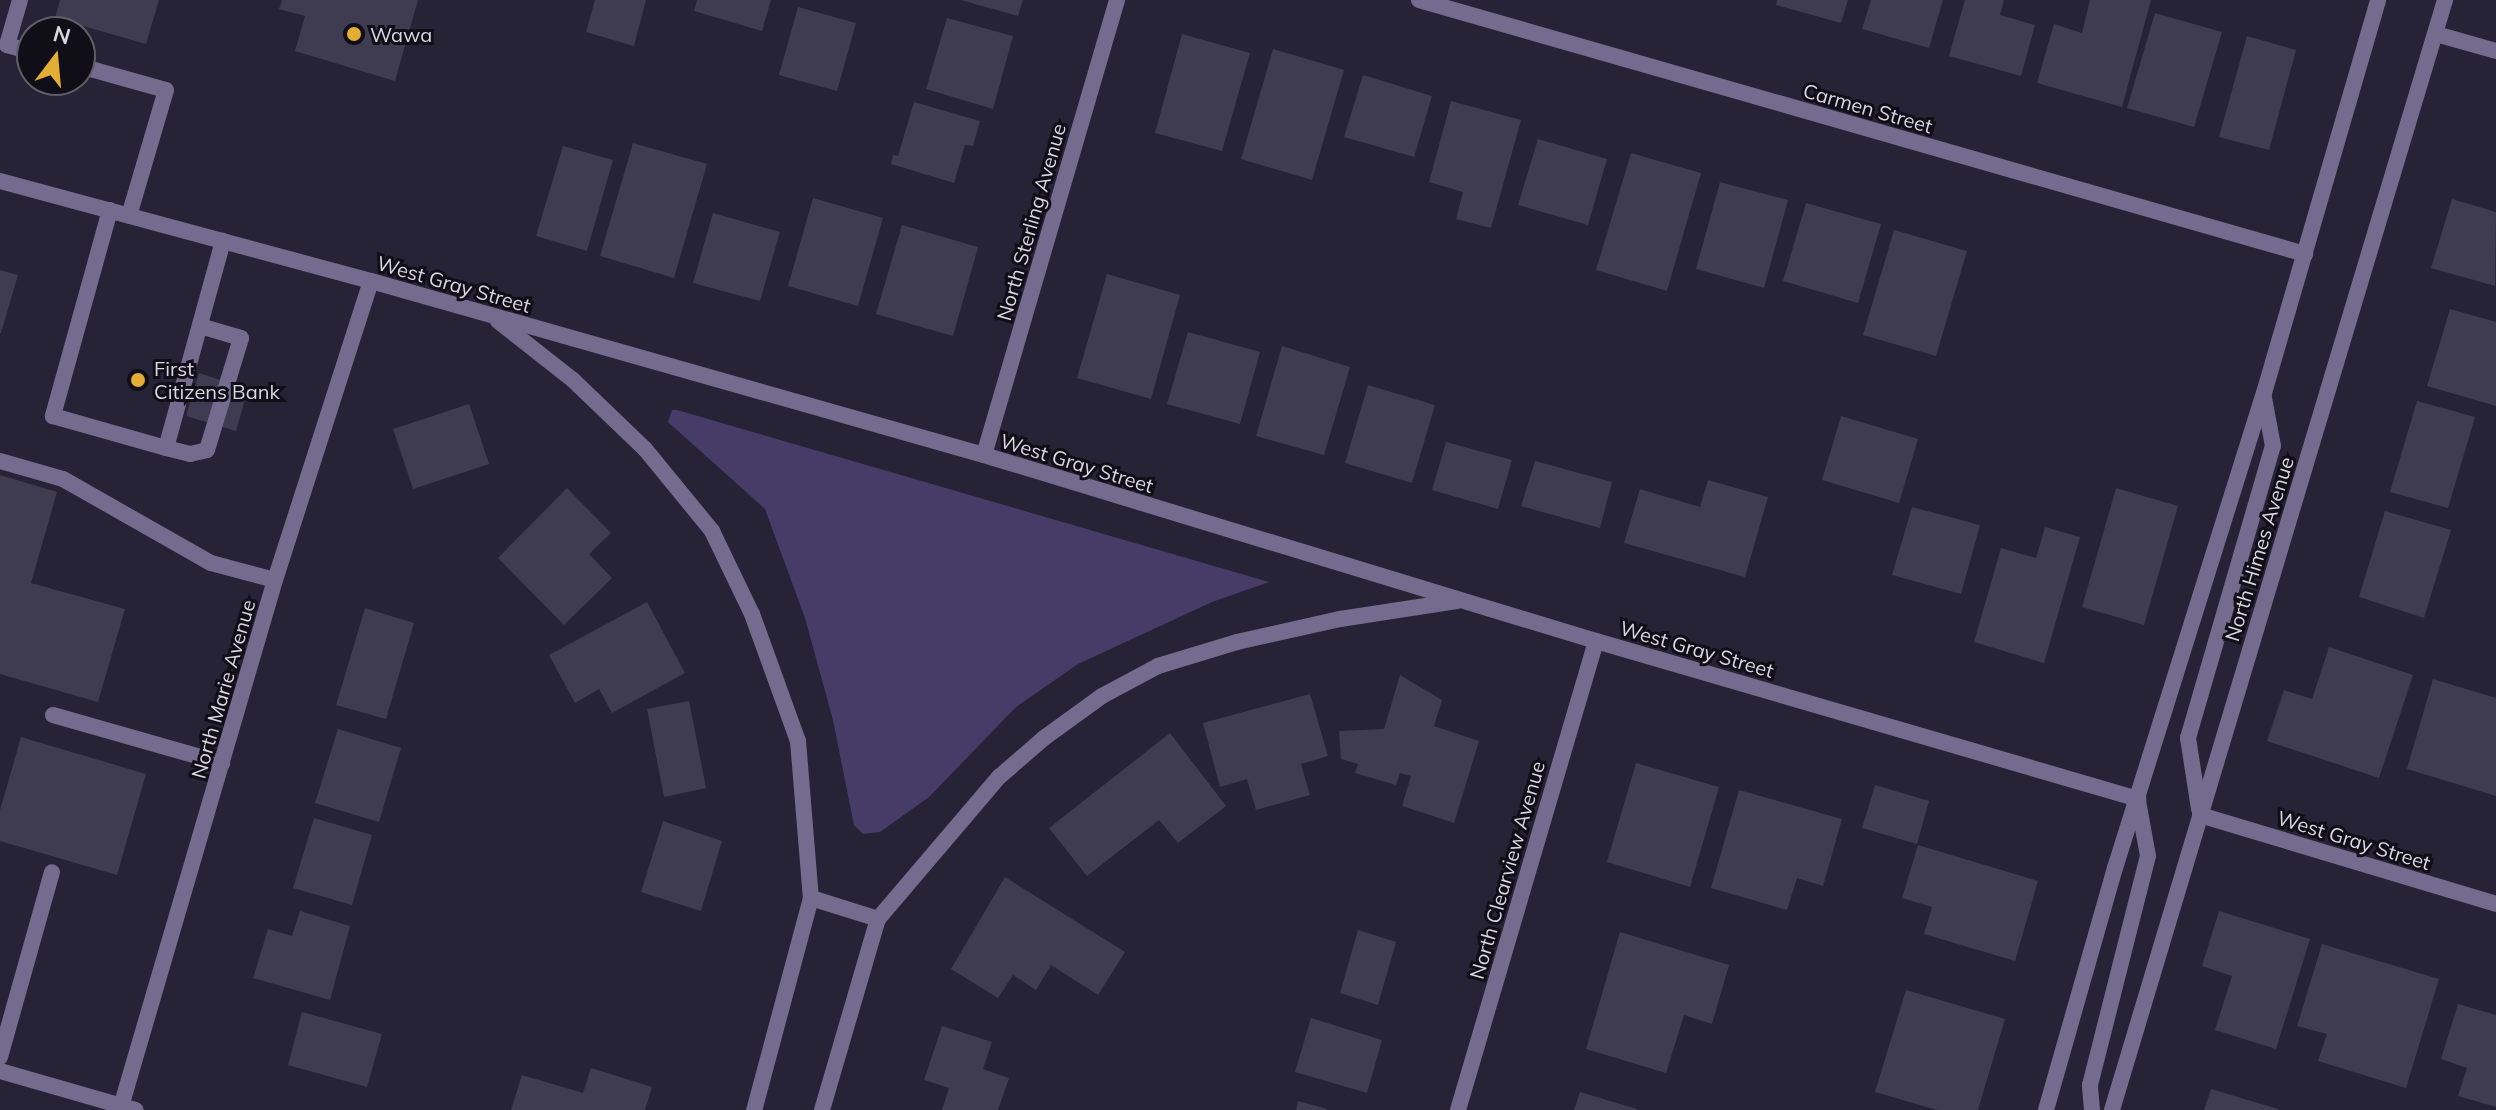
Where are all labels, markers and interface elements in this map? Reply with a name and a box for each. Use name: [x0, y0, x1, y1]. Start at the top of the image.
north arrow: [16, 16, 96, 96]
text: N: [50, 19, 74, 51]
place label: Wawa: [370, 22, 432, 46]
marker: Wawa: [345, 25, 363, 43]
street label: Carmen Street: [1801, 78, 1935, 138]
street label: North Sterling Avenue: [991, 121, 1071, 323]
street label: West Gray Street: [374, 251, 534, 317]
place label: First Citizens Bank: [154, 356, 280, 403]
marker: First Citizens Bank: [129, 371, 147, 389]
street label: West Gray Street: [998, 428, 1156, 498]
street label: North Himes Avenue: [2220, 454, 2298, 644]
street label: North Marie Avenue: [186, 597, 260, 781]
street label: West Gray Street: [1617, 616, 1777, 682]
street label: North Clearview Avenue: [1464, 758, 1550, 982]
street label: West Gray Street: [2275, 805, 2433, 875]

